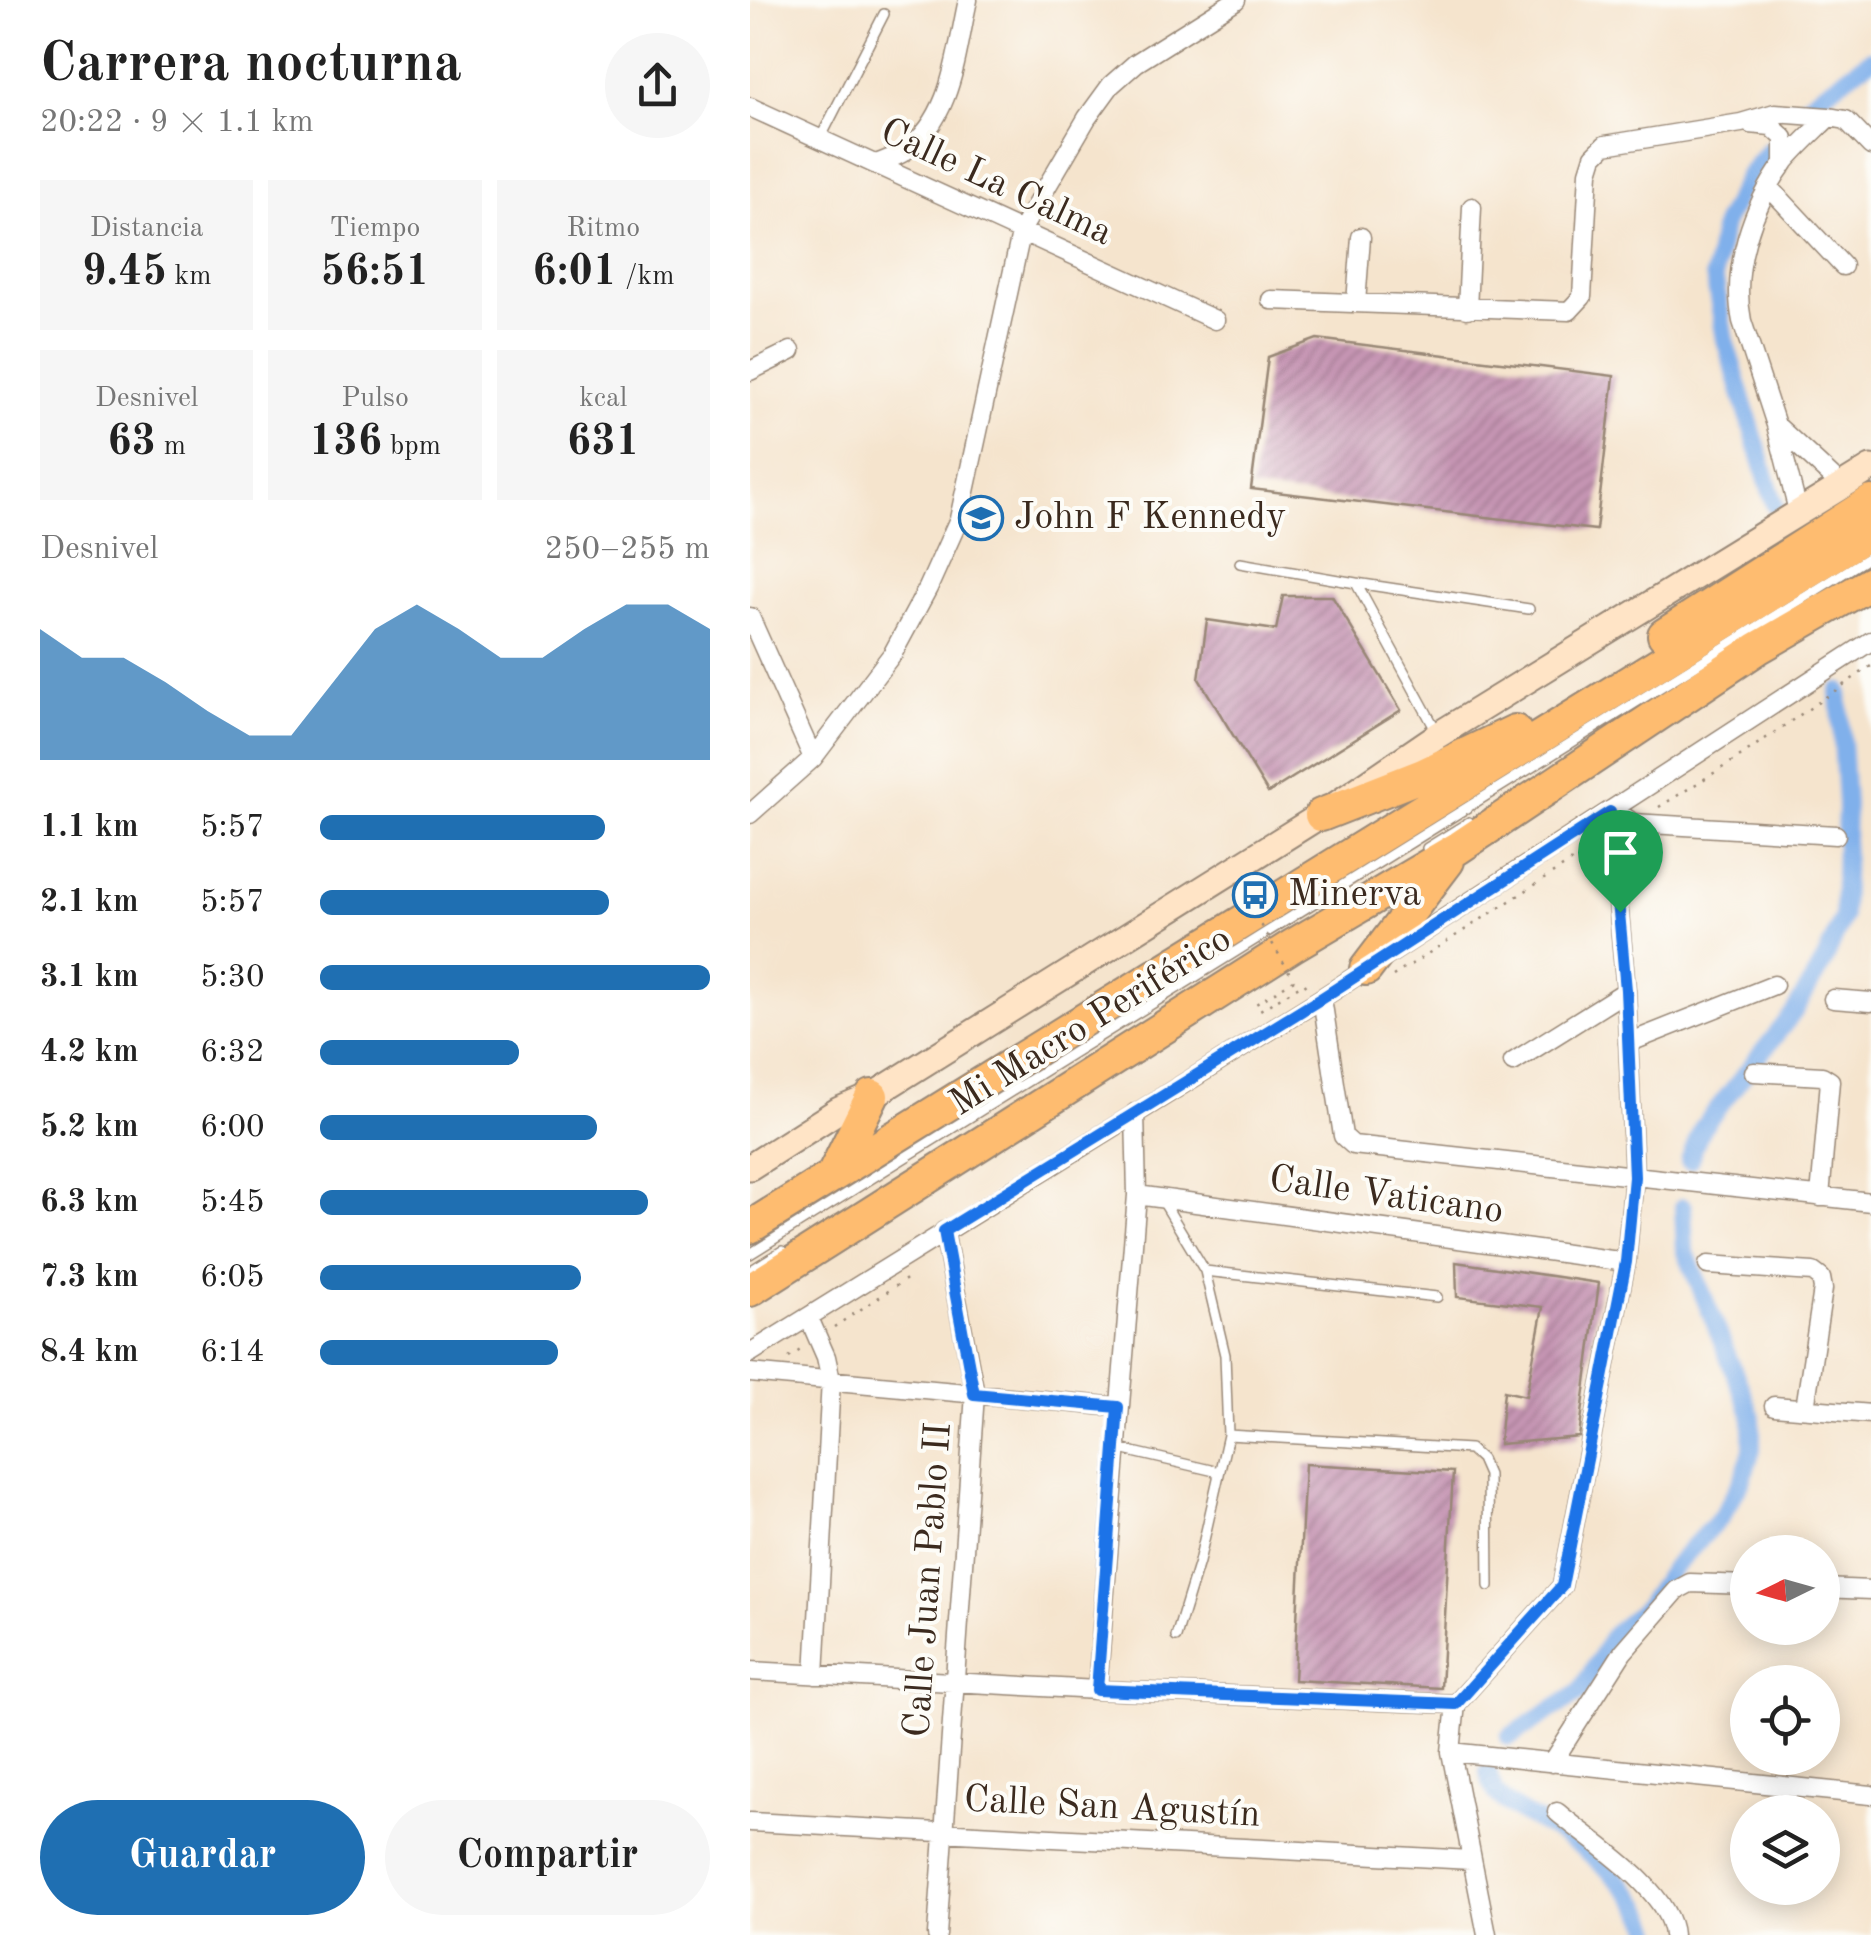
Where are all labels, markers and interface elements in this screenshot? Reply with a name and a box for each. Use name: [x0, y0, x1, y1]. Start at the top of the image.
button: share: [605, 33, 710, 138]
text: Carrera nocturna: [40, 38, 462, 93]
text: 20:22 · 9 × 1.1 km: [40, 107, 314, 139]
street label: Calle La Calma: [874, 113, 1118, 253]
text: Distancia: [90, 215, 204, 243]
text: Tiempo: [329, 215, 421, 243]
text: Ritmo: [567, 215, 640, 243]
text: 9.45: [82, 252, 167, 294]
text: 56:51: [320, 252, 430, 294]
text: 6:01: [532, 252, 617, 294]
text: km: [167, 263, 211, 291]
text: /km: [617, 263, 674, 291]
text: Desnivel: [95, 385, 198, 413]
text: Pulso: [341, 385, 409, 413]
text: kcal: [579, 385, 627, 413]
text: 63: [107, 422, 156, 464]
text: 136: [309, 422, 382, 464]
text: 631: [567, 422, 640, 464]
text: m: [156, 433, 186, 461]
text: bpm: [382, 433, 441, 461]
school or university icon: John F Kennedy: [958, 495, 1004, 541]
place label: John F Kennedy: [1014, 499, 1286, 537]
text: Desnivel: [40, 534, 158, 566]
text: 250–255 m: [544, 534, 710, 566]
pin: [1578, 810, 1663, 913]
text: 1.1 km: [40, 812, 139, 844]
text: 5:57: [200, 812, 265, 844]
icon: arrive: [1593, 825, 1648, 880]
bus stop icon: Minerva: [1232, 872, 1278, 918]
place label: Minerva: [1288, 876, 1422, 914]
text: 2.1 km: [40, 887, 139, 919]
text: 5:57: [200, 887, 265, 919]
street label: Mi Macro Periférico: [944, 920, 1238, 1124]
text: 3.1 km: [40, 962, 139, 994]
text: 5:30: [200, 962, 265, 994]
text: 4.2 km: [40, 1037, 139, 1069]
text: 6:32: [200, 1037, 265, 1069]
text: 5.2 km: [40, 1112, 139, 1144]
text: 6:00: [200, 1112, 265, 1144]
street label: Calle Vaticano: [1266, 1161, 1506, 1231]
text: 6.3 km: [40, 1187, 139, 1219]
text: 5:45: [200, 1187, 265, 1219]
text: 7.3 km: [40, 1262, 139, 1294]
text: 6:05: [200, 1262, 265, 1294]
text: 8.4 km: [40, 1337, 139, 1369]
text: 6:14: [200, 1337, 265, 1369]
street label: Calle Juan Pablo II: [899, 1421, 959, 1739]
north arrow: [1730, 1535, 1840, 1645]
map controls: [1730, 1535, 1840, 1905]
button: locate: [1730, 1665, 1840, 1775]
street label: Calle San Agustín: [963, 1781, 1261, 1835]
button: layers: [1730, 1795, 1840, 1905]
button: Guardar: [40, 1800, 365, 1915]
button: Compartir: [385, 1800, 710, 1915]

